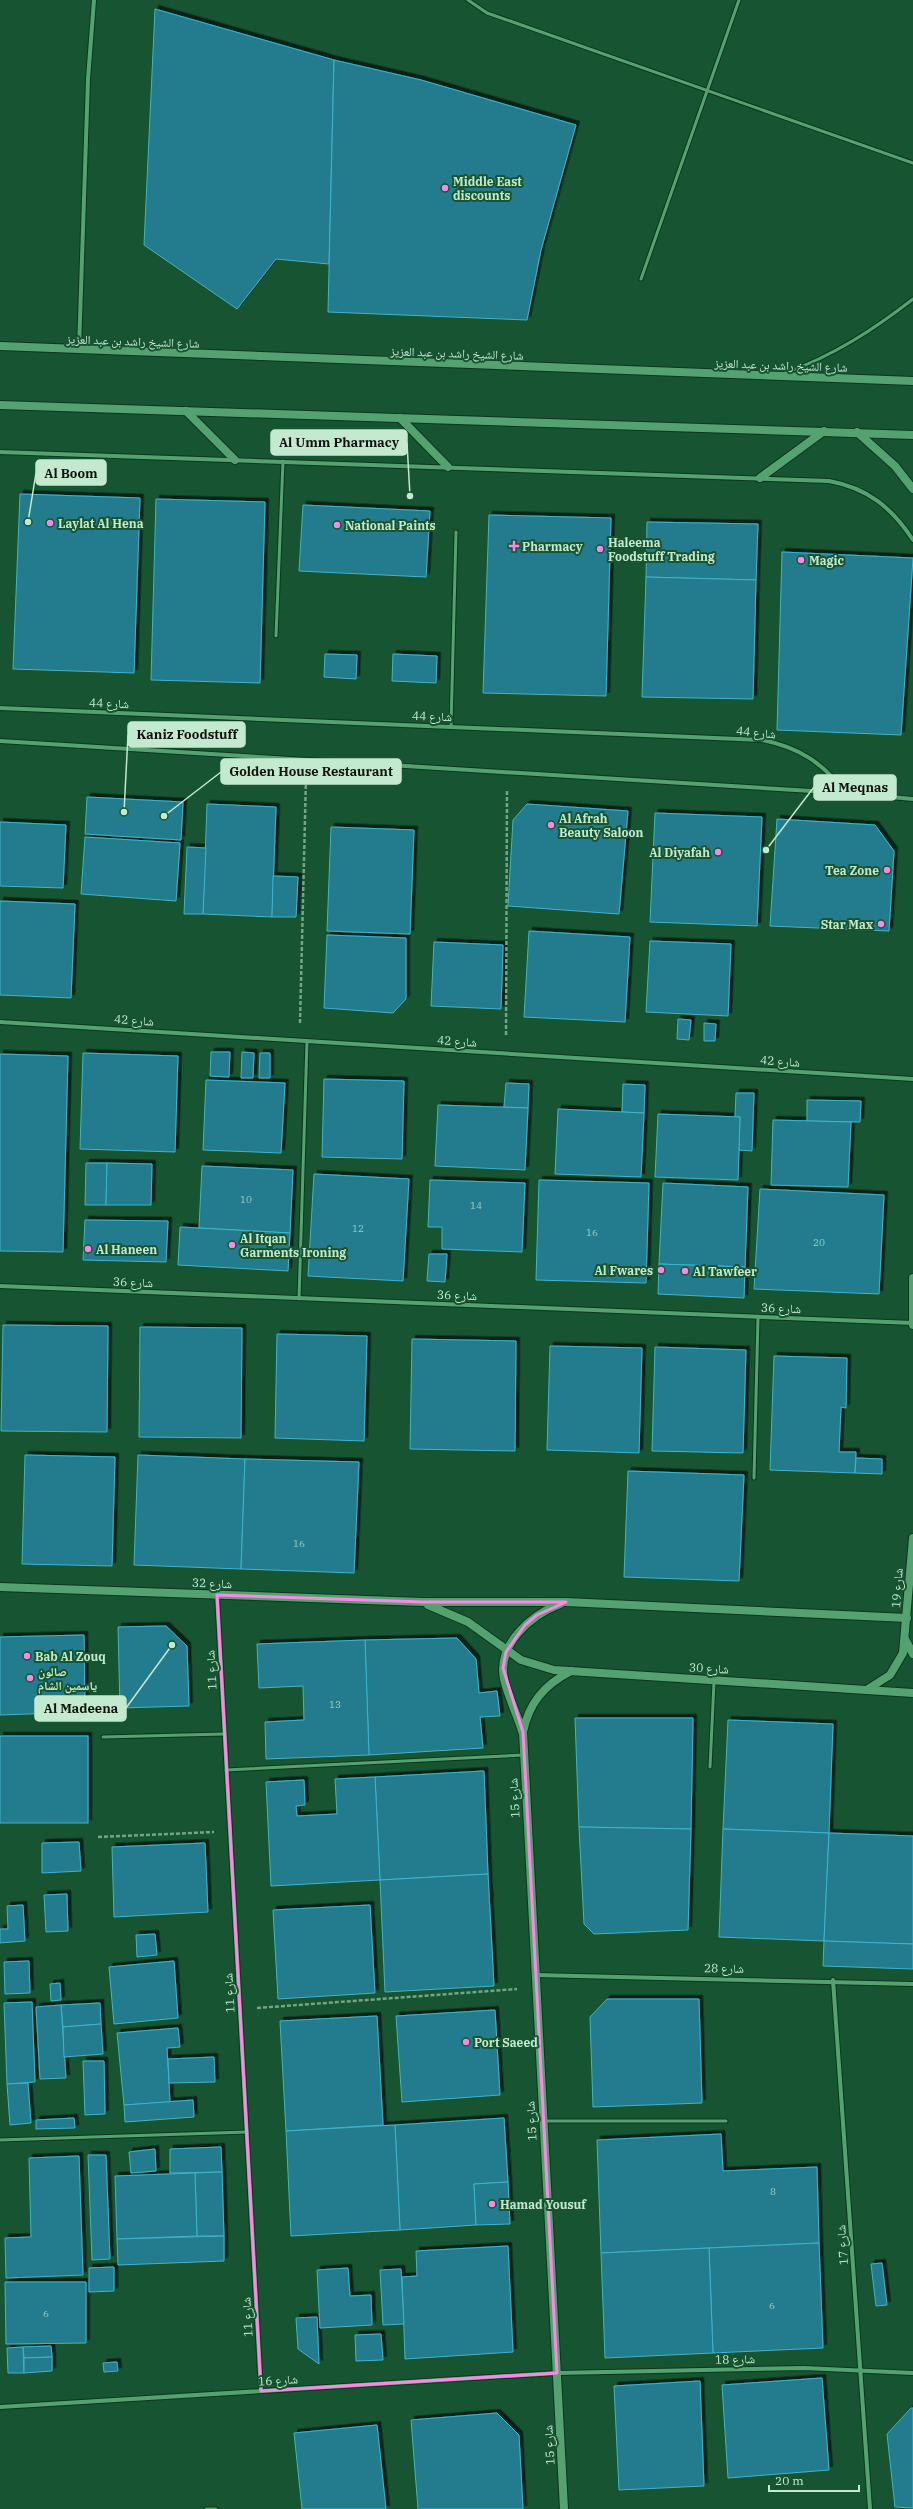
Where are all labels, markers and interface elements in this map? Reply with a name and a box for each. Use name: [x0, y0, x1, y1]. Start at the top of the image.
place label: Middle East discounts: [453, 174, 522, 203]
marker: Middle East discounts: [440, 183, 450, 193]
street label: شارع الشيخ راشد بن عبد العزيز: [65, 331, 200, 352]
street label: شارع الشيخ راشد بن عبد العزيز: [389, 343, 524, 364]
street label: شارع الشيخ راشد بن عبد العزيز: [713, 355, 848, 376]
callout: Al Umm Pharmacy: [271, 430, 407, 455]
text: Al Umm Pharmacy: [279, 434, 400, 451]
callout: Al Boom: [36, 460, 106, 485]
text: Al Boom: [44, 465, 98, 482]
place label: Laylat Al Hena: [58, 516, 144, 531]
marker: Laylat Al Hena: [45, 518, 55, 528]
place label: National Paints: [345, 518, 436, 533]
marker: National Paints: [332, 520, 342, 530]
place label: Haleema Foodstuff Trading: [608, 535, 715, 564]
place label: Pharmacy: [522, 539, 583, 554]
marker: Pharmacy: [509, 541, 519, 551]
marker: Haleema Foodstuff Trading: [595, 544, 605, 554]
place label: Magic: [809, 553, 845, 568]
marker: Magic: [796, 555, 806, 565]
street label: شارع 44: [89, 695, 129, 712]
street label: شارع 44: [412, 708, 452, 725]
callout: Kaniz Foodstuff: [128, 722, 245, 747]
street label: شارع 44: [735, 722, 777, 743]
text: Kaniz Foodstuff: [136, 726, 239, 743]
callout: Golden House Restaurant: [221, 759, 401, 784]
text: Golden House Restaurant: [229, 763, 393, 780]
callout: Al Meqnas: [814, 775, 896, 800]
text: Al Meqnas: [822, 779, 888, 796]
place label: Al Afrah Beauty Saloon: [559, 811, 644, 840]
marker: Al Afrah Beauty Saloon: [546, 820, 556, 830]
place label: Al Diyafah: [649, 845, 710, 860]
marker: Al Diyafah: [713, 847, 723, 857]
place label: Tea Zone: [825, 863, 879, 878]
marker: Tea Zone: [882, 865, 892, 875]
place label: Star Max: [821, 917, 873, 932]
marker: Star Max: [876, 919, 886, 929]
street label: شارع 42: [113, 1011, 155, 1030]
street label: شارع 42: [436, 1032, 478, 1051]
street label: شارع 42: [759, 1052, 801, 1071]
house number: 10: [240, 1193, 252, 1206]
house number: 14: [470, 1199, 482, 1212]
house number: 12: [352, 1222, 364, 1235]
house number: 16: [586, 1226, 598, 1239]
place label: Al Itqan Garments Ironing: [240, 1231, 346, 1260]
house number: 20: [813, 1236, 825, 1249]
marker: Al Itqan Garments Ironing: [227, 1240, 237, 1250]
place label: Al Haneen: [96, 1242, 157, 1257]
marker: Al Haneen: [83, 1244, 93, 1254]
place label: Al Fwares: [594, 1263, 653, 1278]
place label: Al Tawfeer: [693, 1264, 757, 1279]
marker: Al Fwares: [656, 1265, 666, 1275]
marker: Al Tawfeer: [680, 1266, 690, 1276]
street label: شارع 36: [113, 1274, 153, 1291]
street label: شارع 36: [437, 1287, 477, 1304]
street label: شارع 36: [761, 1300, 801, 1317]
house number: 16: [293, 1537, 305, 1550]
street label: شارع 19: [888, 1567, 907, 1609]
street label: شارع 32: [192, 1575, 232, 1592]
place label: Bab Al Zouq: [35, 1649, 106, 1664]
street label: شارع 11: [202, 1649, 221, 1690]
marker: Bab Al Zouq: [22, 1651, 32, 1661]
street label: شارع 30: [689, 1659, 729, 1678]
place label: صالون ياسمين الشام: [38, 1664, 97, 1694]
marker: صالون ياسمين الشام: [25, 1673, 35, 1683]
callout: Al Madeena: [35, 1696, 126, 1721]
house number: 13: [329, 1698, 341, 1711]
text: Al Madeena: [44, 1700, 119, 1717]
street label: شارع 15: [505, 1777, 524, 1818]
street label: شارع 28: [704, 1960, 744, 1977]
street label: شارع 11: [220, 1972, 239, 2013]
place label: Port Saeed: [474, 2035, 538, 2050]
marker: Port Saeed: [461, 2037, 471, 2047]
street label: شارع 15: [522, 2100, 541, 2141]
house number: 8: [770, 2185, 776, 2198]
place label: Hamad Yousuf: [500, 2197, 587, 2212]
marker: Hamad Yousuf: [487, 2199, 497, 2209]
street label: شارع 17: [833, 2224, 852, 2265]
street label: شارع 11: [238, 2296, 257, 2337]
house number: 6: [769, 2299, 775, 2312]
house number: 6: [43, 2307, 49, 2320]
street label: شارع 18: [715, 2351, 755, 2368]
street label: شارع 16: [258, 2371, 299, 2390]
street label: شارع 15: [540, 2424, 559, 2465]
scale bar: [769, 2467, 859, 2493]
text: 20 m: [775, 2473, 804, 2488]

